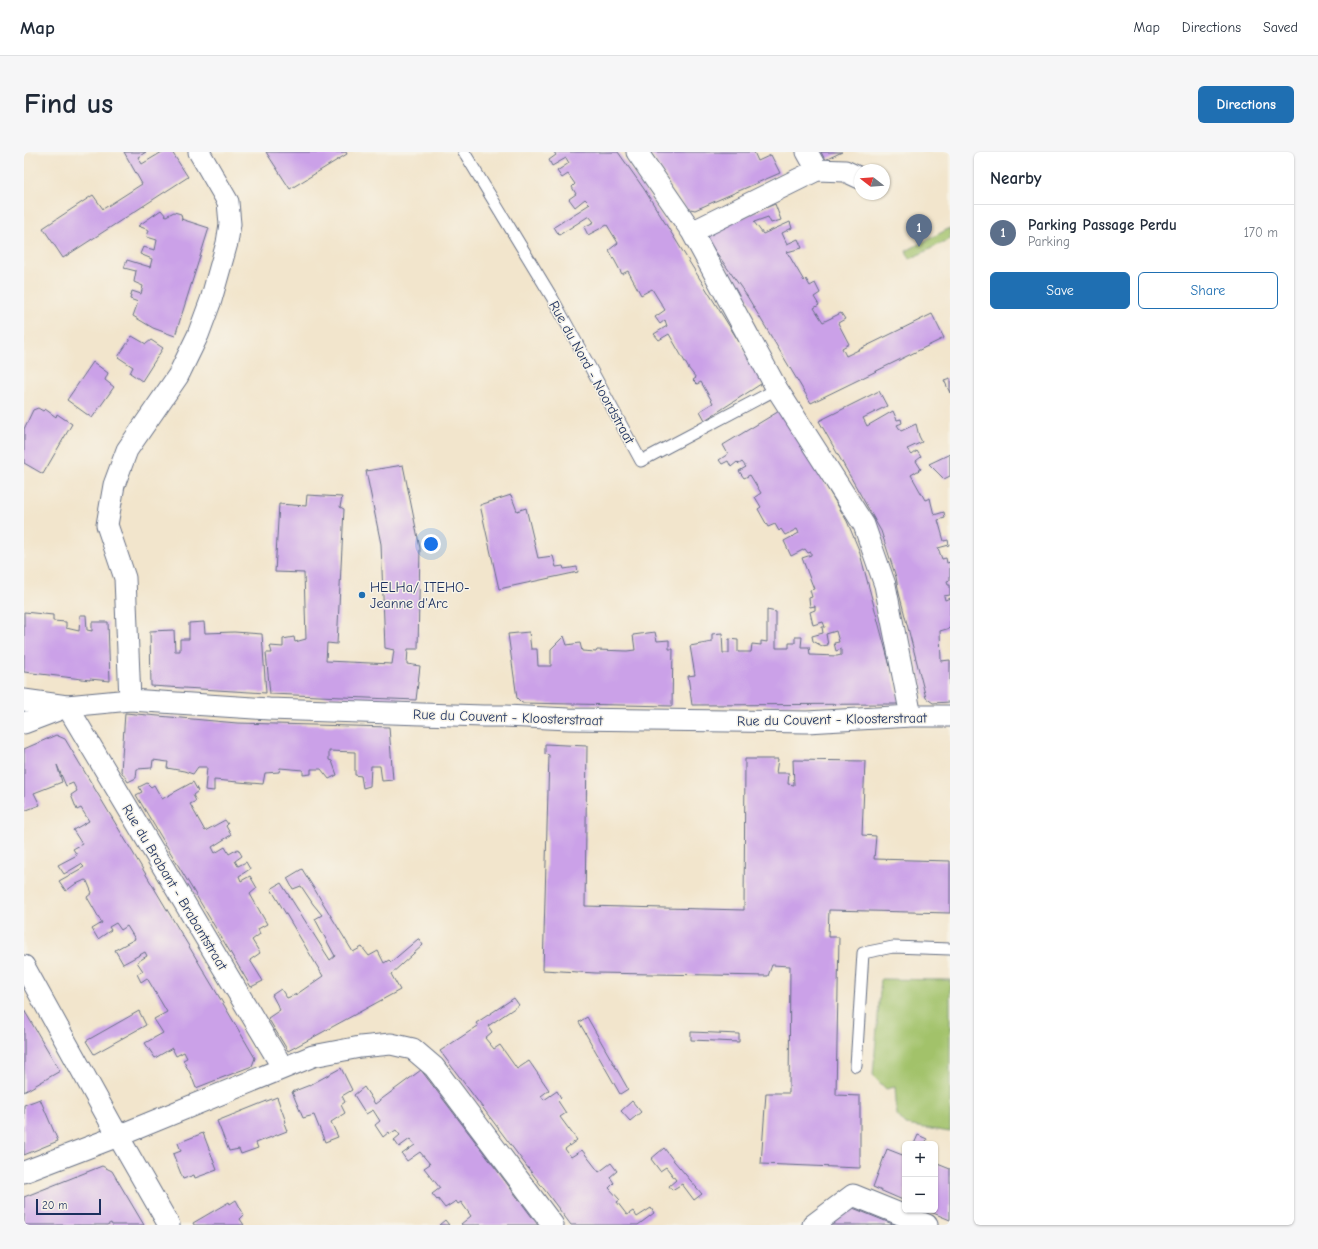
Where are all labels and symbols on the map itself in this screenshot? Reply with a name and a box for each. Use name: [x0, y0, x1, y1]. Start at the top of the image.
north arrow: [854, 164, 890, 200]
pin: 1: [906, 214, 932, 247]
street label: Rue du Nord - Noordstraat: [545, 298, 638, 448]
your location: [421, 534, 441, 554]
place label: HELHa/ ITEHO- Jeanne d'Arc: [370, 579, 470, 612]
marker: HELHa/ ITEHO- Jeanne d'Arc: [357, 590, 367, 600]
street label: Rue du Couvent - Kloosterstraat: [413, 706, 604, 729]
street label: Rue du Couvent - Kloosterstraat: [737, 709, 928, 730]
street label: Rue du Brabant - Brabantstraat: [118, 801, 231, 974]
scale bar: [36, 1197, 101, 1216]

